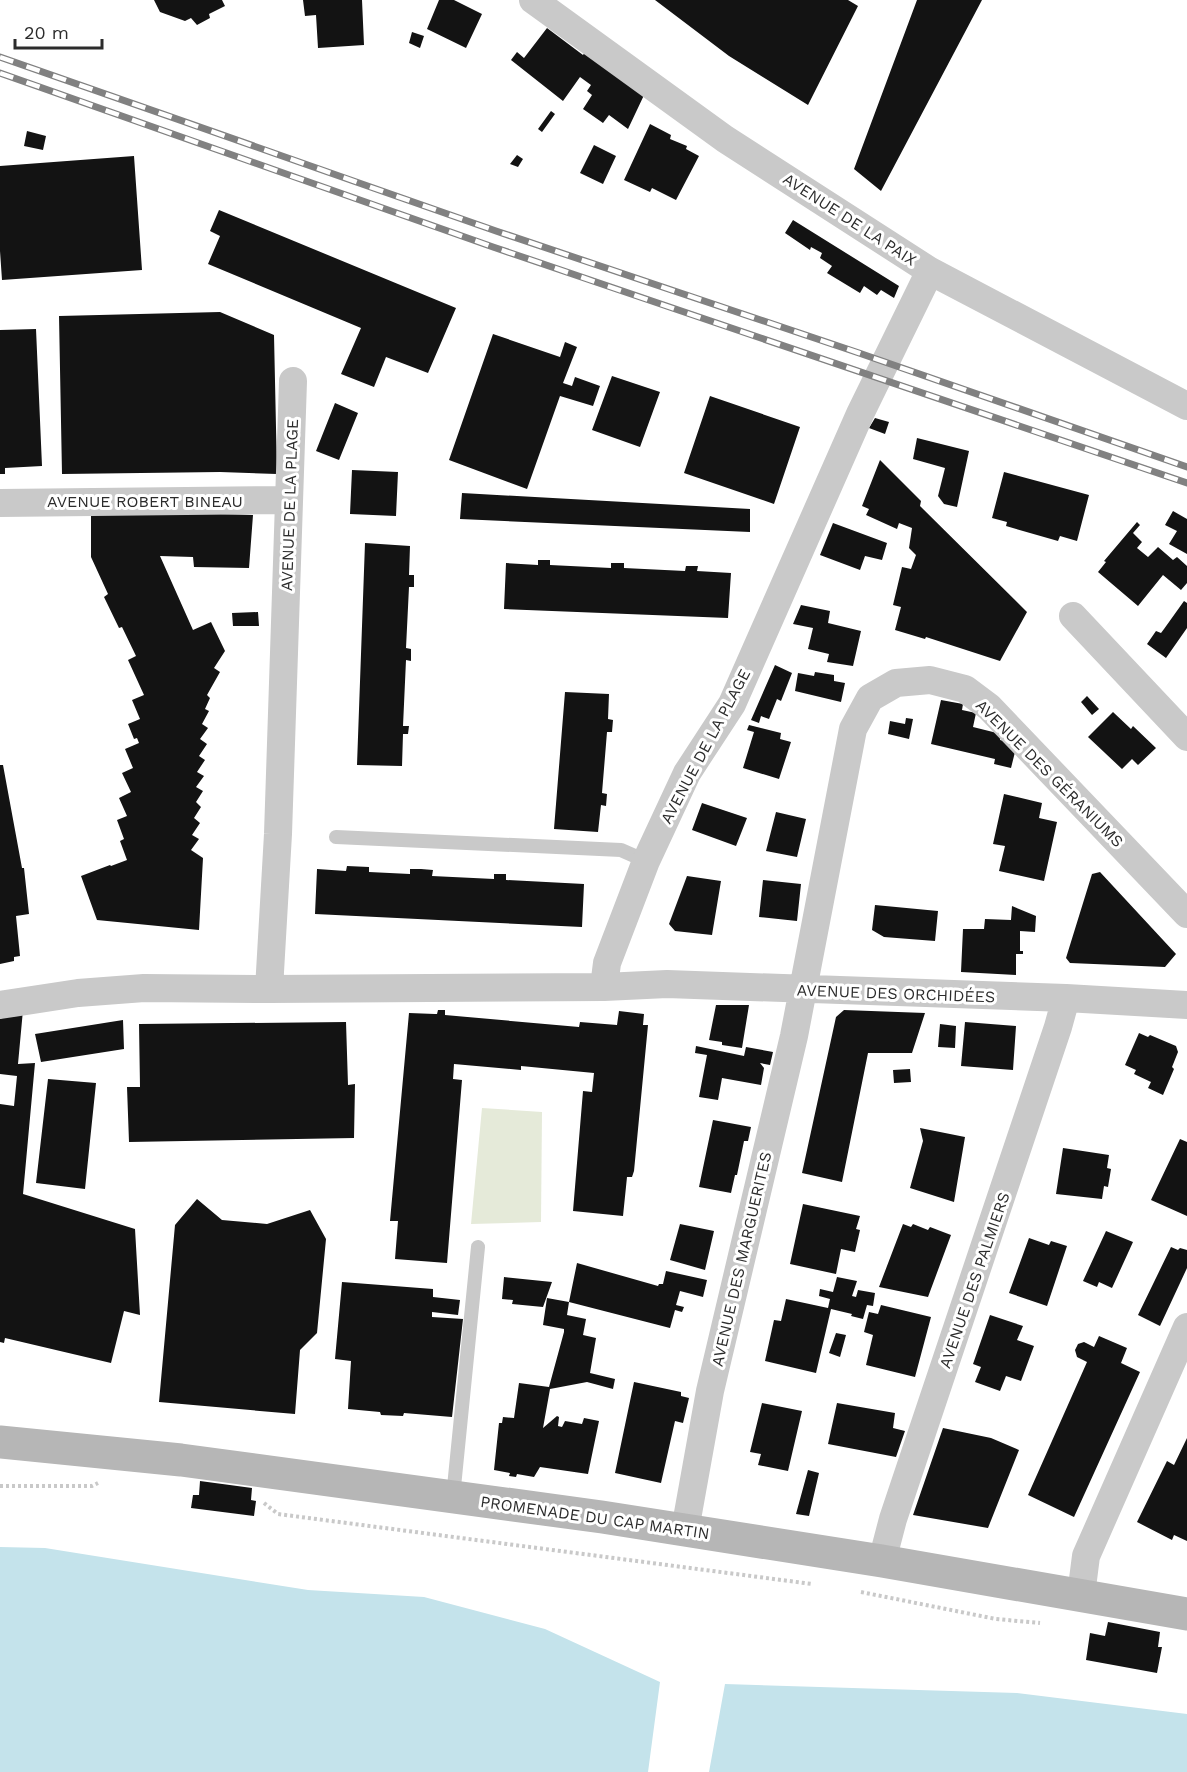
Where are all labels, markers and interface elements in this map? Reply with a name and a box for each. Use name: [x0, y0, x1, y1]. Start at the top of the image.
scale bar: [15, 12, 102, 50]
text: 20 m: [24, 22, 69, 43]
street label: AVENUE DE LA PAIX: [780, 169, 920, 270]
street label: AVENUE DE LA PLAGE: [277, 419, 302, 591]
street label: AVENUE ROBERT BINEAU: [47, 492, 243, 511]
street label: AVENUE DE LA PLAGE: [657, 666, 754, 827]
street label: AVENUE DES GÉRANIUMS: [972, 696, 1127, 851]
street label: AVENUE DES ORCHIDÉES: [796, 981, 996, 1006]
street label: AVENUE DES MARGUERITES: [708, 1150, 775, 1368]
street label: AVENUE DES PALMIERS: [935, 1190, 1014, 1371]
street label: PROMENADE DU CAP MARTIN: [479, 1492, 711, 1543]

